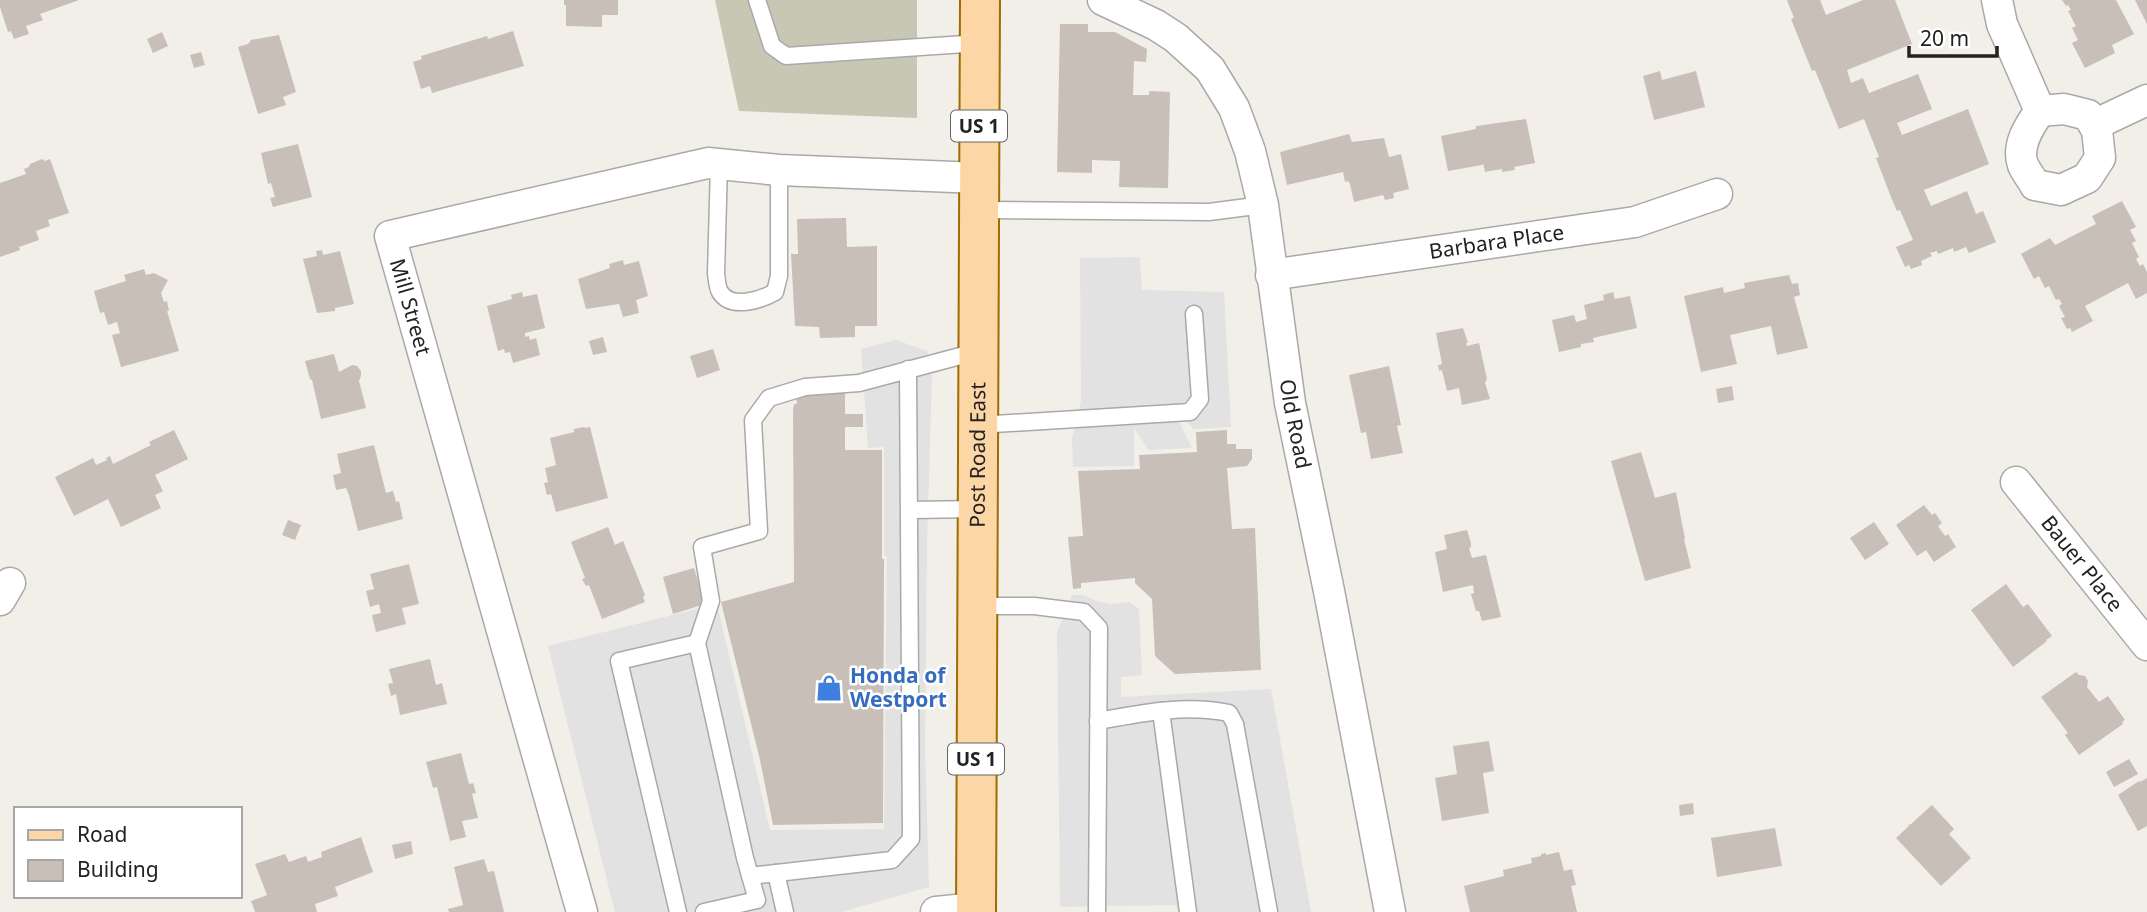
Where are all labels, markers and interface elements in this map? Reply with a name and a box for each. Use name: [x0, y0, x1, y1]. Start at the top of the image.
scale bar: [1909, 14, 1996, 58]
text: 20 m: [1920, 24, 1969, 52]
road number: US 1: [951, 110, 1007, 142]
street label: Barbara Place: [1427, 217, 1566, 265]
street label: Mill Street: [384, 255, 438, 359]
street label: Old Road: [1274, 377, 1318, 471]
street label: Post Road East: [963, 382, 991, 528]
street label: Bauer Place: [2035, 509, 2130, 617]
place label: Honda of Westport: [850, 661, 947, 713]
shop icon: Honda of Westport: [814, 673, 844, 703]
road number: US 1: [948, 744, 1004, 774]
legend: [14, 807, 242, 898]
text: Road: [77, 820, 127, 848]
text: Building: [77, 855, 159, 883]

